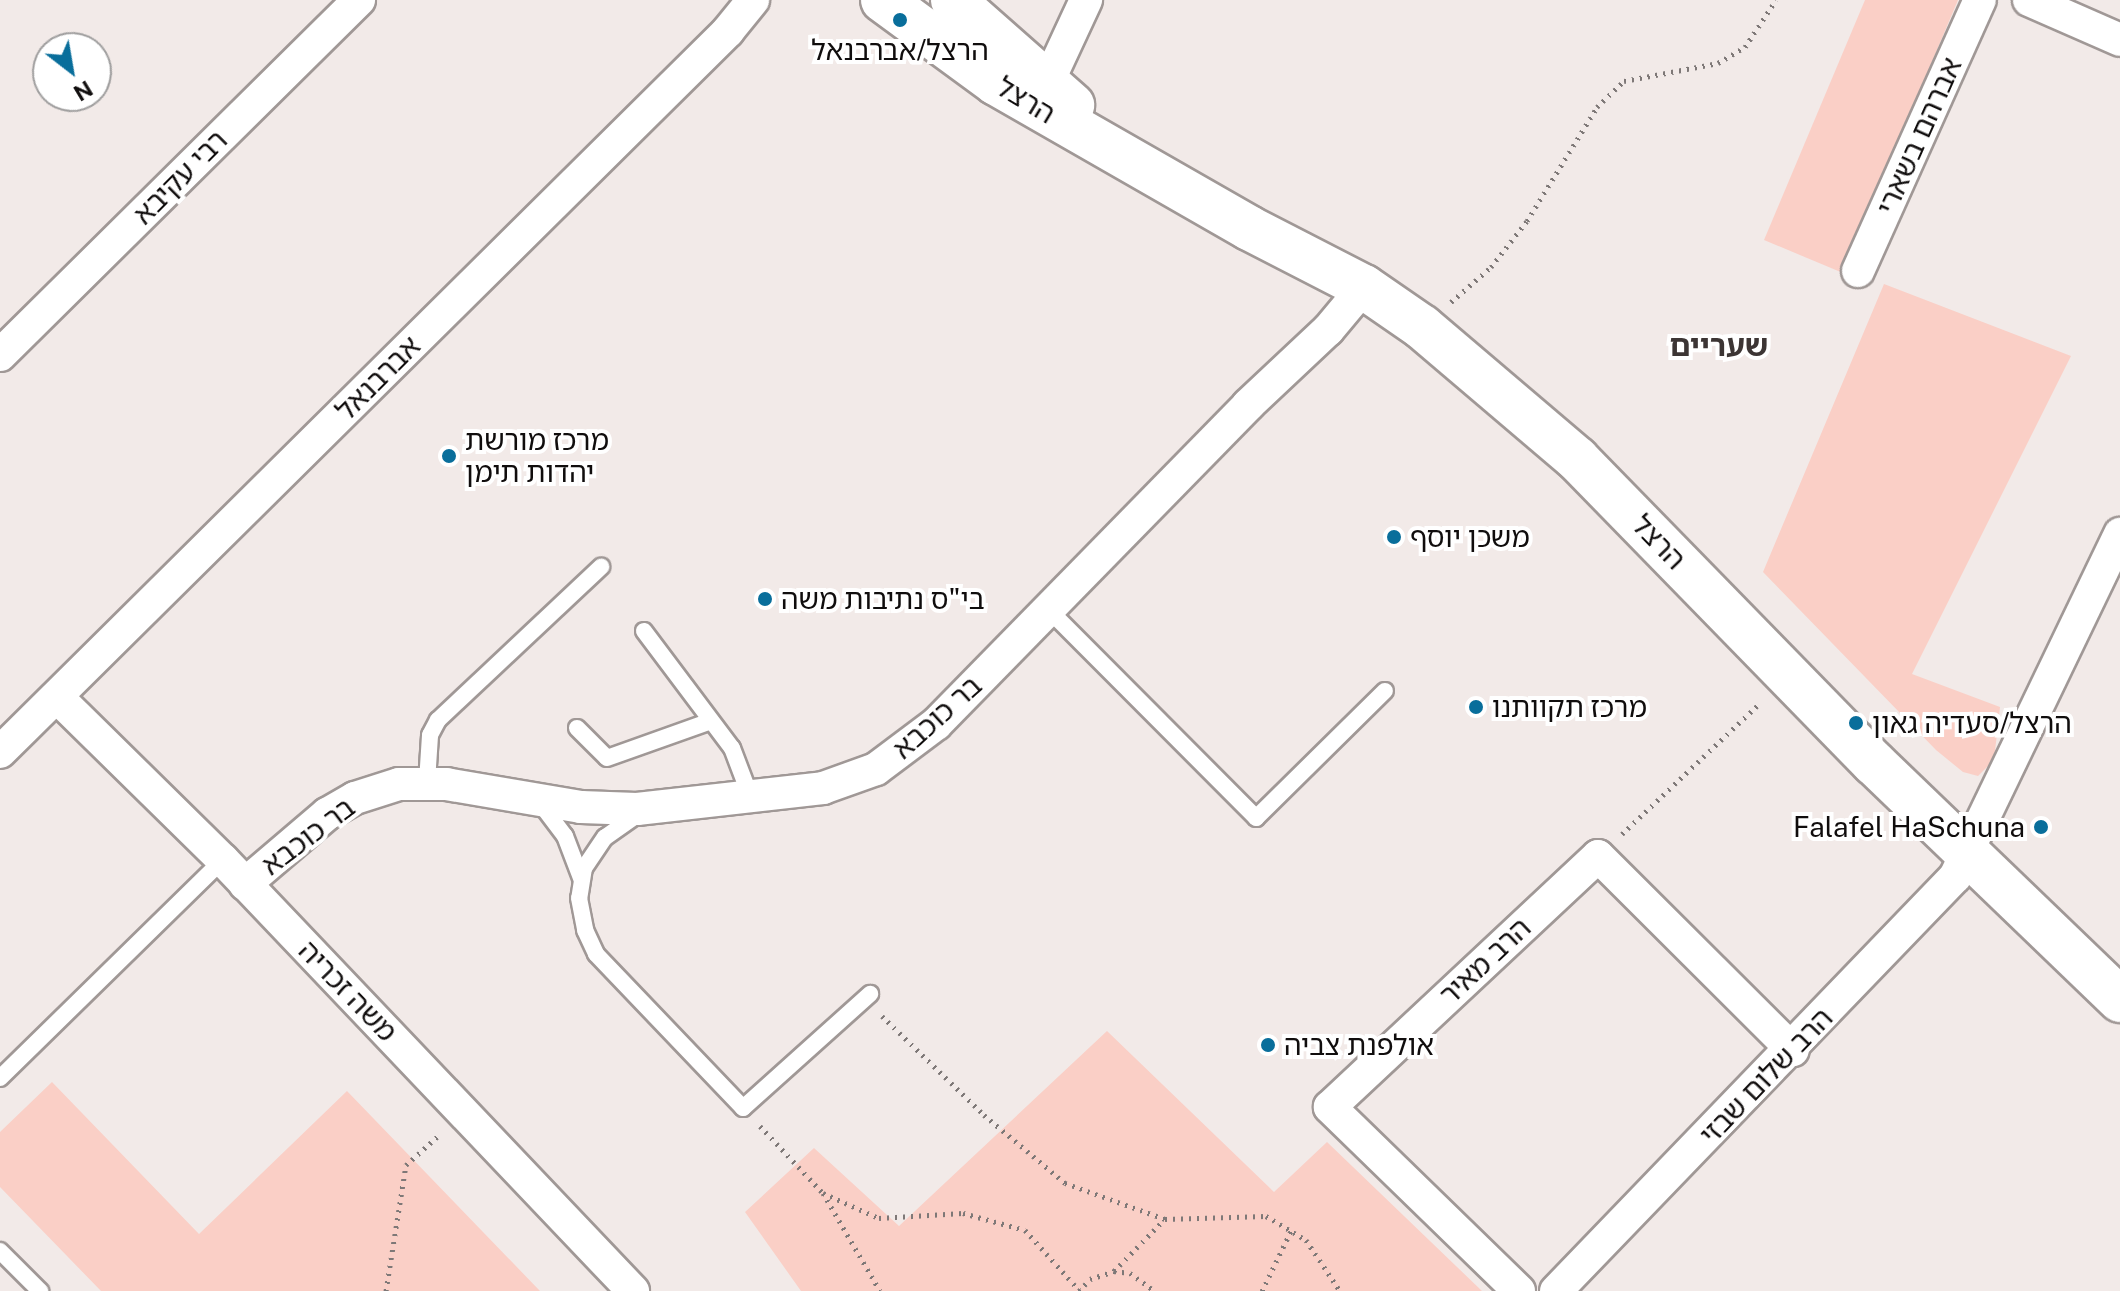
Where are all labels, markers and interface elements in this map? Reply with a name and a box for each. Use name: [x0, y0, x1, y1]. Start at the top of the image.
marker: הרצל/אברבנאל: [891, 11, 909, 29]
north arrow: [32, 32, 112, 112]
place label: הרצל/אברבנאל: [811, 33, 989, 67]
street label: אברהם בשארי: [1869, 52, 1969, 220]
street label: הרצל: [991, 70, 1061, 130]
text: N: [69, 75, 97, 106]
street label: רבי עקיבא: [126, 123, 234, 231]
district label: שעריים: [1670, 327, 1768, 363]
street label: אברבנאל: [329, 329, 427, 427]
place label: מרכז מורשת יהדות תימן: [465, 423, 609, 489]
marker: מרכז מורשת יהדות תימן: [440, 447, 458, 465]
street label: הרצל: [1625, 508, 1693, 576]
place label: משכן יוסף: [1410, 520, 1530, 554]
marker: משכן יוסף: [1385, 528, 1403, 546]
place label: בי"ס נתיבות משה: [781, 582, 985, 616]
marker: בי"ס נתיבות משה: [756, 590, 774, 608]
street label: בר כוכבא: [886, 668, 988, 766]
place label: מרכז תקוותנו: [1492, 690, 1647, 724]
marker: מרכז תקוותנו: [1467, 698, 1485, 716]
place label: הרצל/סעדיה גאון: [1872, 706, 2072, 740]
marker: הרצל/סעדיה גאון: [1847, 714, 1865, 732]
street label: בר כוכבא: [255, 790, 361, 882]
place label: Falafel HaSchuna: [1793, 810, 2025, 844]
marker: Falafel HaSchuna: [2032, 818, 2050, 836]
street label: הרב מאיר: [1433, 911, 1537, 1011]
street label: משה זכריה: [292, 934, 404, 1048]
street label: הרב שלום שבזי: [1693, 1001, 1839, 1151]
place label: אולפנת צביה: [1284, 1028, 1434, 1062]
marker: אולפנת צביה: [1259, 1036, 1277, 1054]

